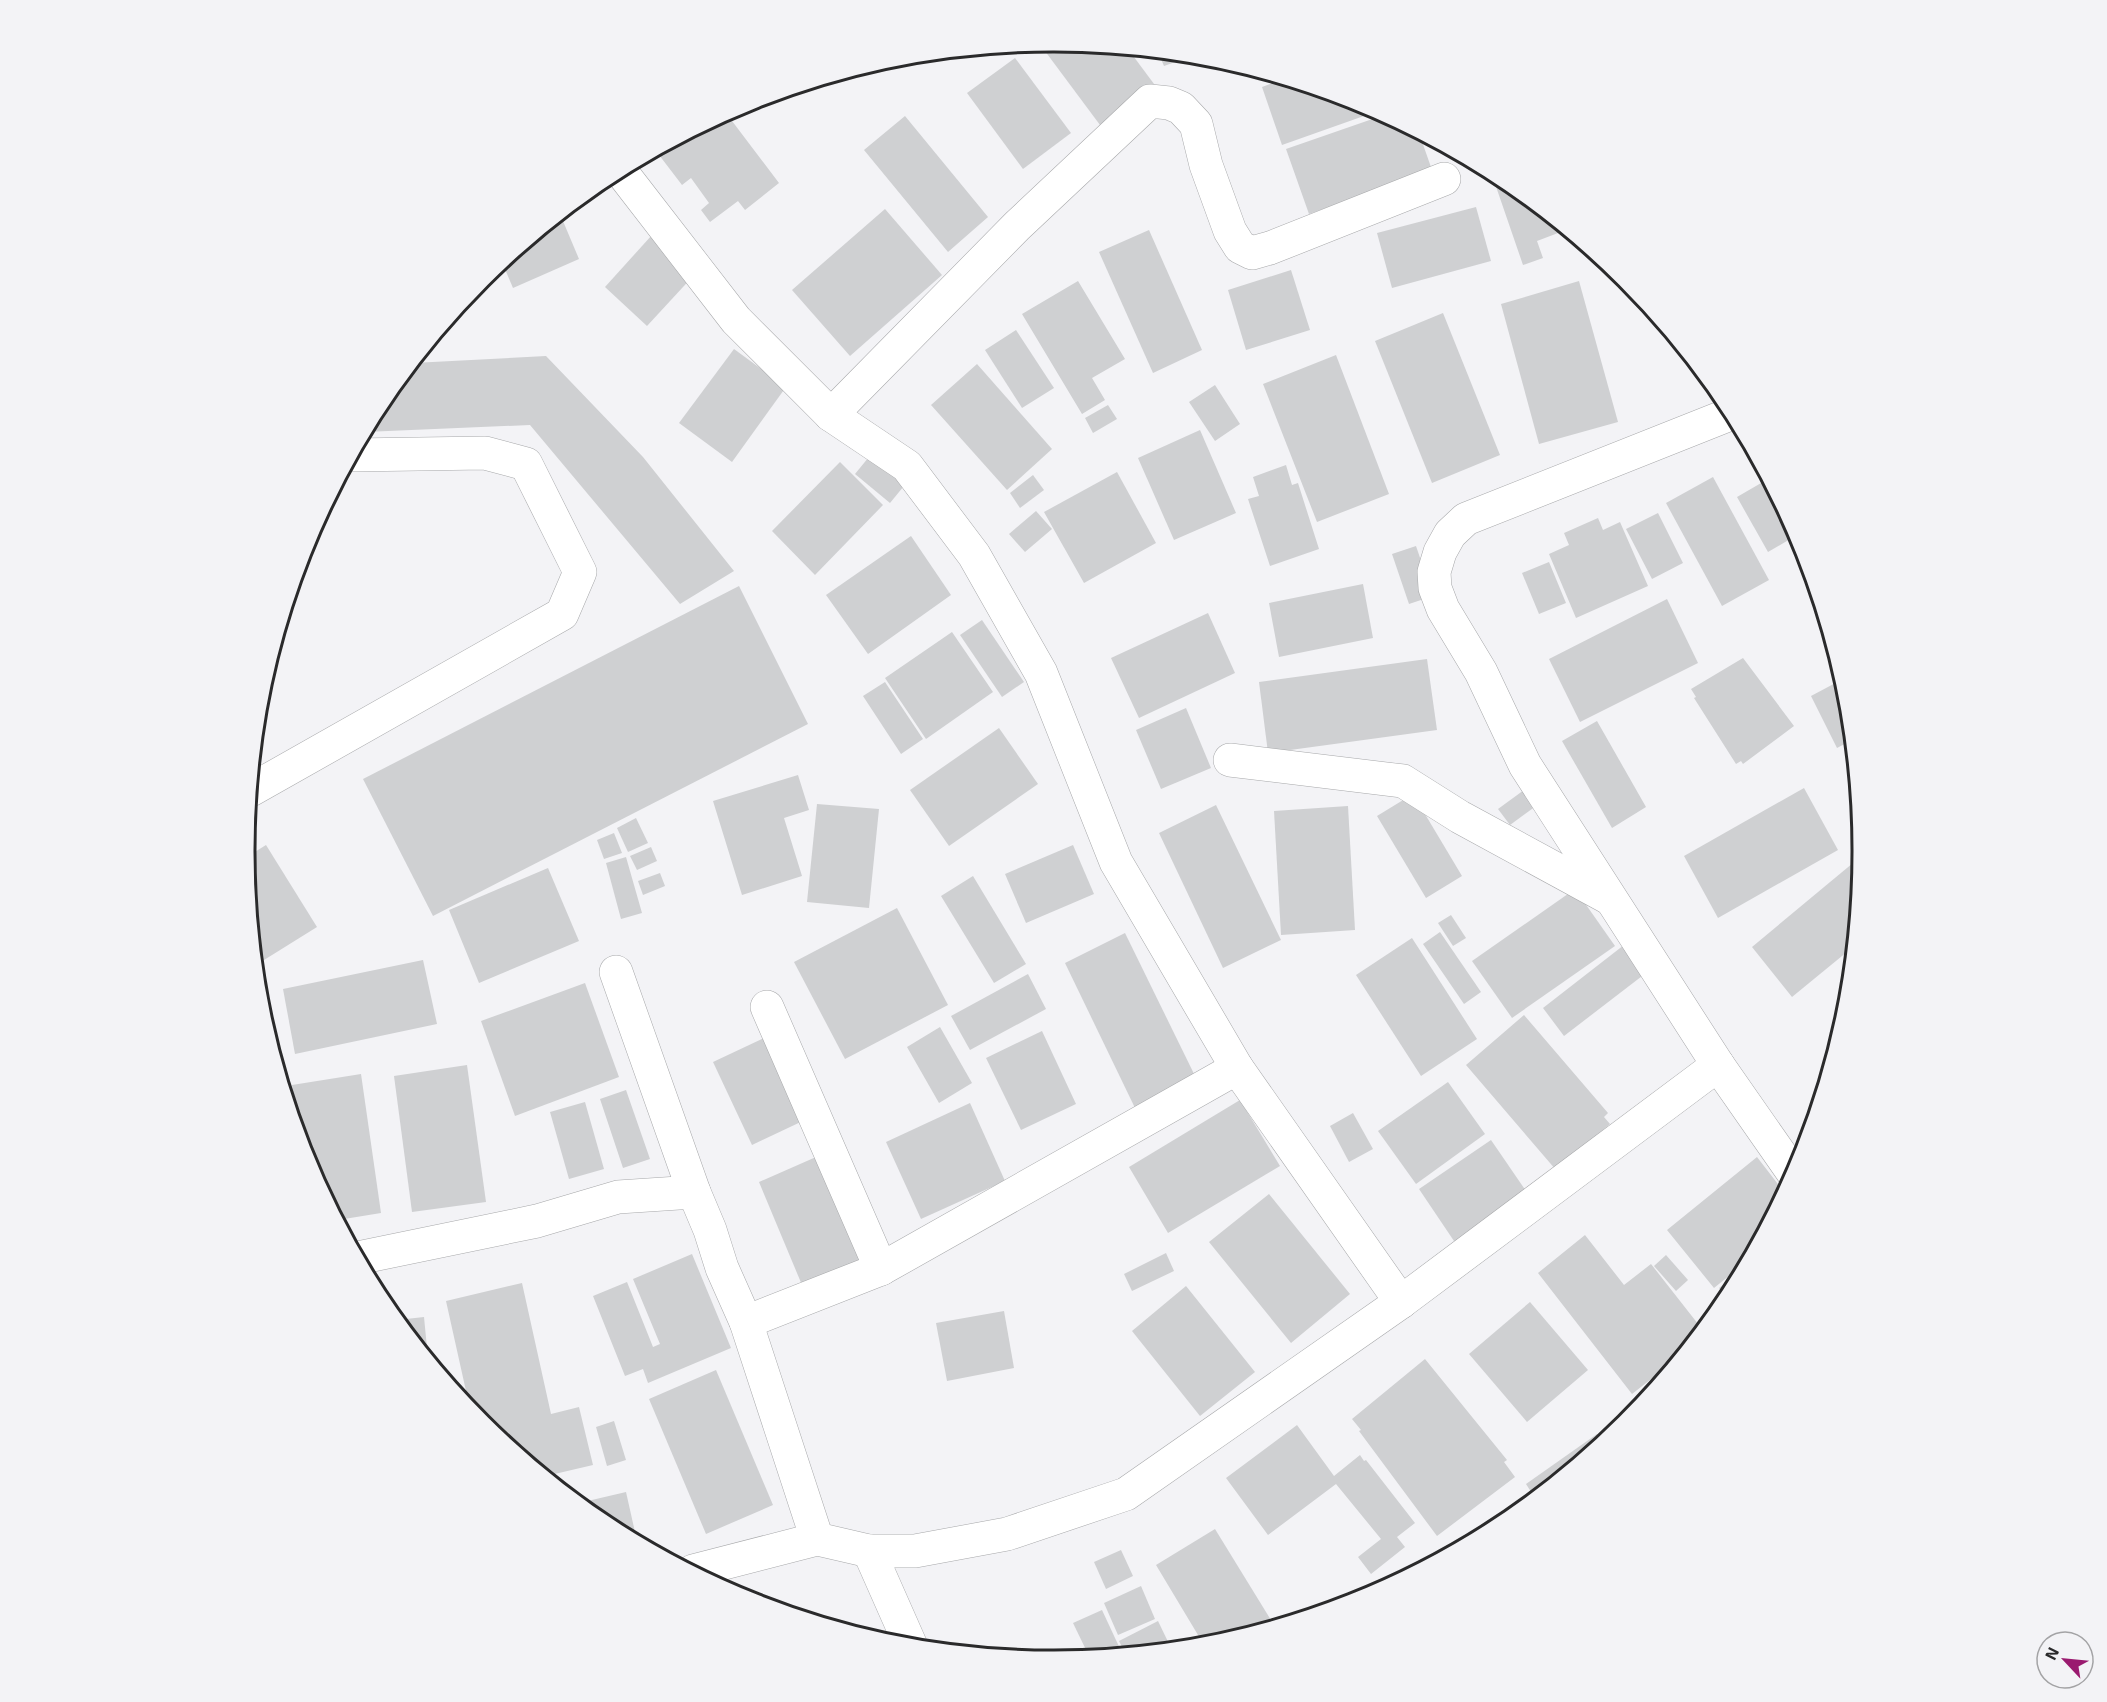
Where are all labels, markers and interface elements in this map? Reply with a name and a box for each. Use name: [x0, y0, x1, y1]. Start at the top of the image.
north arrow: [2035, 1630, 2095, 1690]
text: N: [2040, 1644, 2062, 1663]

